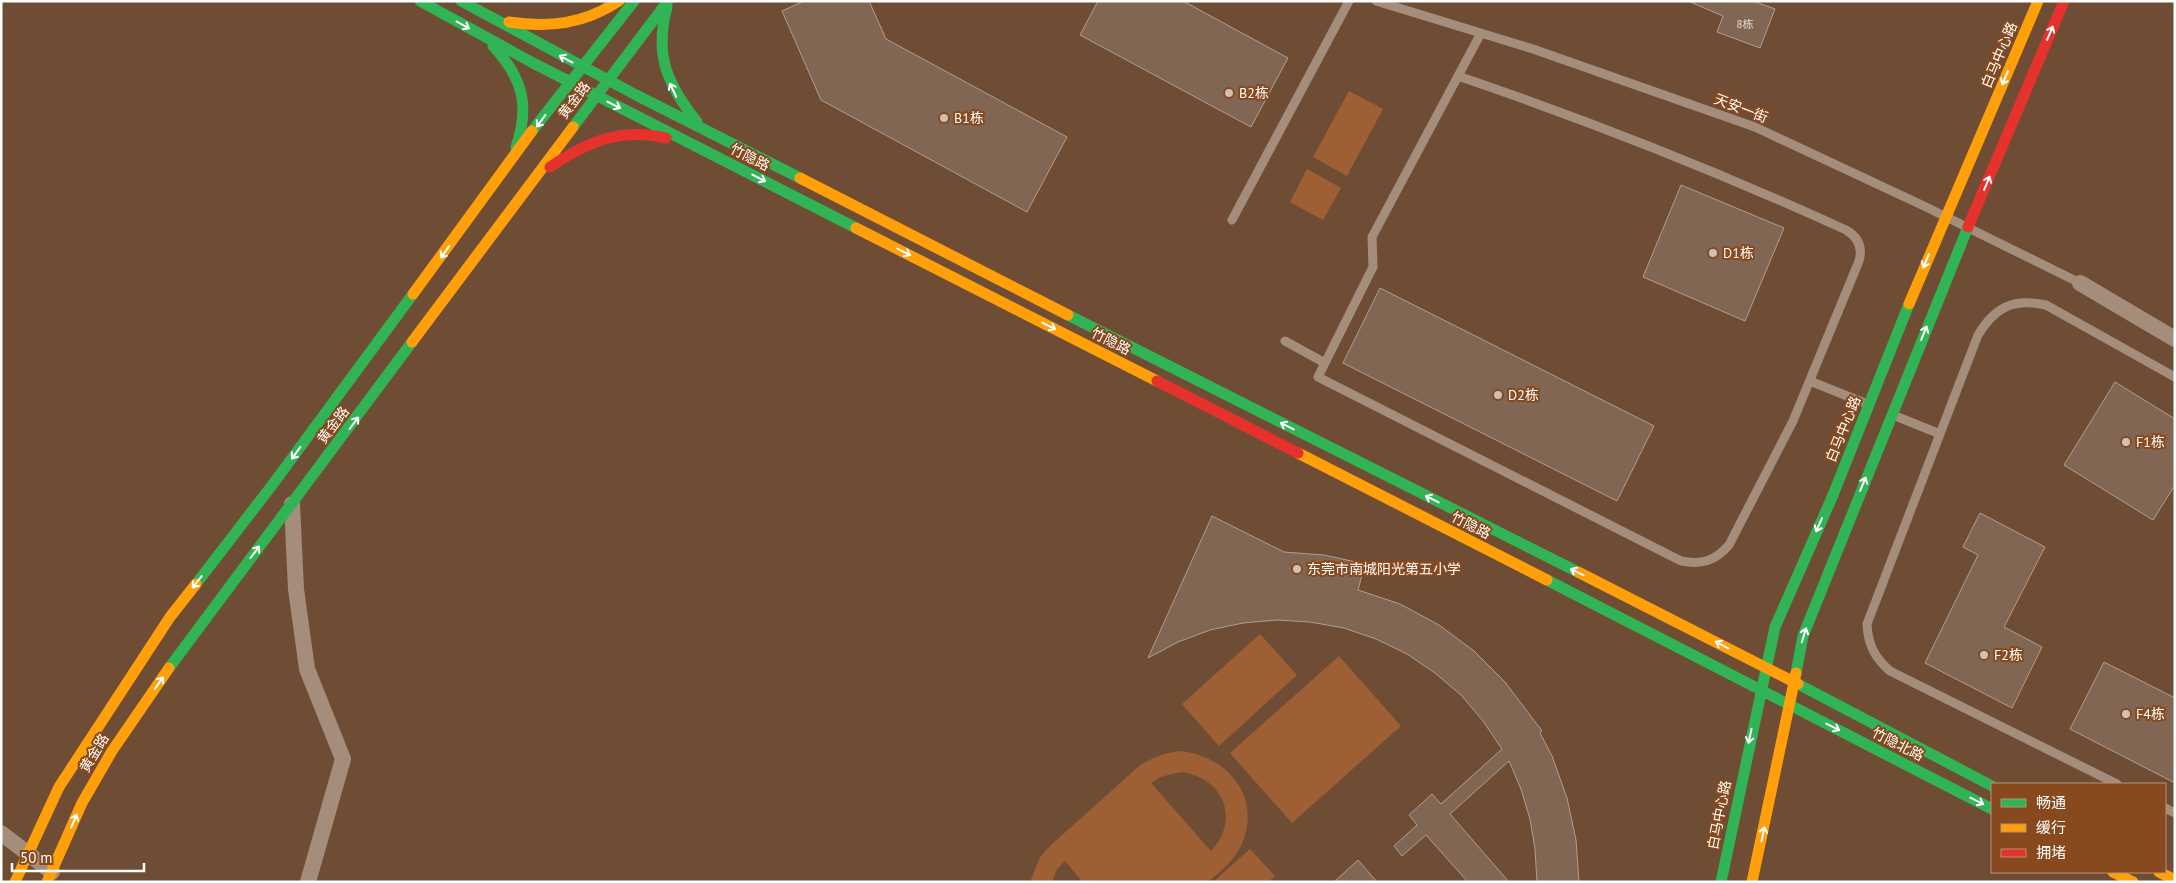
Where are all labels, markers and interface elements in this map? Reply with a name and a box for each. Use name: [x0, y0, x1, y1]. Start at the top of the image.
house number: 8栋: [1737, 17, 1754, 31]
street label: 白马中心路: [1977, 19, 2021, 91]
one-way arrow: [455, 20, 469, 30]
one-way arrow: [2046, 26, 2056, 41]
one-way arrow: [558, 54, 573, 64]
one-way arrow: [1999, 70, 2009, 85]
street label: 黄金路: [554, 78, 594, 122]
one-way arrow: [668, 83, 678, 98]
place label: B2栋: [1239, 84, 1269, 102]
marker: B2栋: [1223, 87, 1235, 99]
street label: 天安一街: [1712, 90, 1770, 126]
one-way arrow: [606, 100, 621, 110]
place label: B1栋: [954, 109, 984, 127]
marker: B1栋: [938, 112, 950, 124]
one-way arrow: [536, 114, 546, 128]
street label: 竹隐路: [727, 139, 773, 175]
one-way arrow: [751, 174, 766, 183]
one-way arrow: [1983, 176, 1992, 191]
place label: D1栋: [1723, 244, 1754, 262]
one-way arrow: [439, 245, 450, 258]
marker: D1栋: [1707, 247, 1719, 259]
one-way arrow: [896, 248, 911, 257]
one-way arrow: [1921, 253, 1930, 268]
one-way arrow: [1041, 322, 1056, 331]
street label: 竹隐路: [1088, 323, 1134, 359]
one-way arrow: [1920, 326, 1930, 341]
place label: D2栋: [1508, 386, 1539, 404]
marker: D2栋: [1492, 389, 1504, 401]
street label: 白马中心路: [1822, 393, 1864, 465]
street label: 黄金路: [313, 403, 353, 447]
one-way arrow: [348, 417, 359, 430]
one-way arrow: [1279, 421, 1294, 431]
place label: F1栋: [2136, 433, 2165, 451]
marker: F1栋: [2120, 436, 2132, 448]
one-way arrow: [291, 446, 301, 460]
one-way arrow: [1859, 476, 1868, 492]
one-way arrow: [1425, 494, 1440, 503]
street label: 竹隐路: [1448, 507, 1494, 543]
one-way arrow: [1814, 517, 1824, 532]
one-way arrow: [250, 546, 261, 559]
place label: 东莞市南城阳光第五小学: [1307, 560, 1461, 578]
marker: 东莞市南城阳光第五小学: [1291, 563, 1303, 575]
one-way arrow: [1570, 567, 1585, 576]
one-way arrow: [192, 575, 203, 588]
one-way arrow: [1799, 627, 1809, 643]
one-way arrow: [1715, 640, 1730, 650]
place label: F2栋: [1994, 646, 2023, 664]
marker: F2栋: [1978, 649, 1990, 661]
one-way arrow: [154, 676, 164, 690]
place label: F4栋: [2136, 705, 2165, 723]
marker: F4栋: [2120, 708, 2132, 720]
one-way arrow: [1825, 722, 1840, 732]
street label: 竹隐北路: [1869, 723, 1927, 765]
one-way arrow: [1745, 728, 1754, 744]
street label: 黄金路: [75, 730, 113, 776]
street label: 白马中心路: [1703, 779, 1735, 851]
legend: [1991, 783, 2166, 873]
text: 畅通: [2036, 793, 2066, 812]
one-way arrow: [1969, 797, 1984, 807]
one-way arrow: [69, 814, 79, 829]
text: 缓行: [2036, 818, 2066, 837]
one-way arrow: [1758, 827, 1768, 843]
scale bar: [12, 840, 145, 872]
text: 拥堵: [2036, 843, 2066, 862]
text: 50 m: [20, 848, 53, 867]

